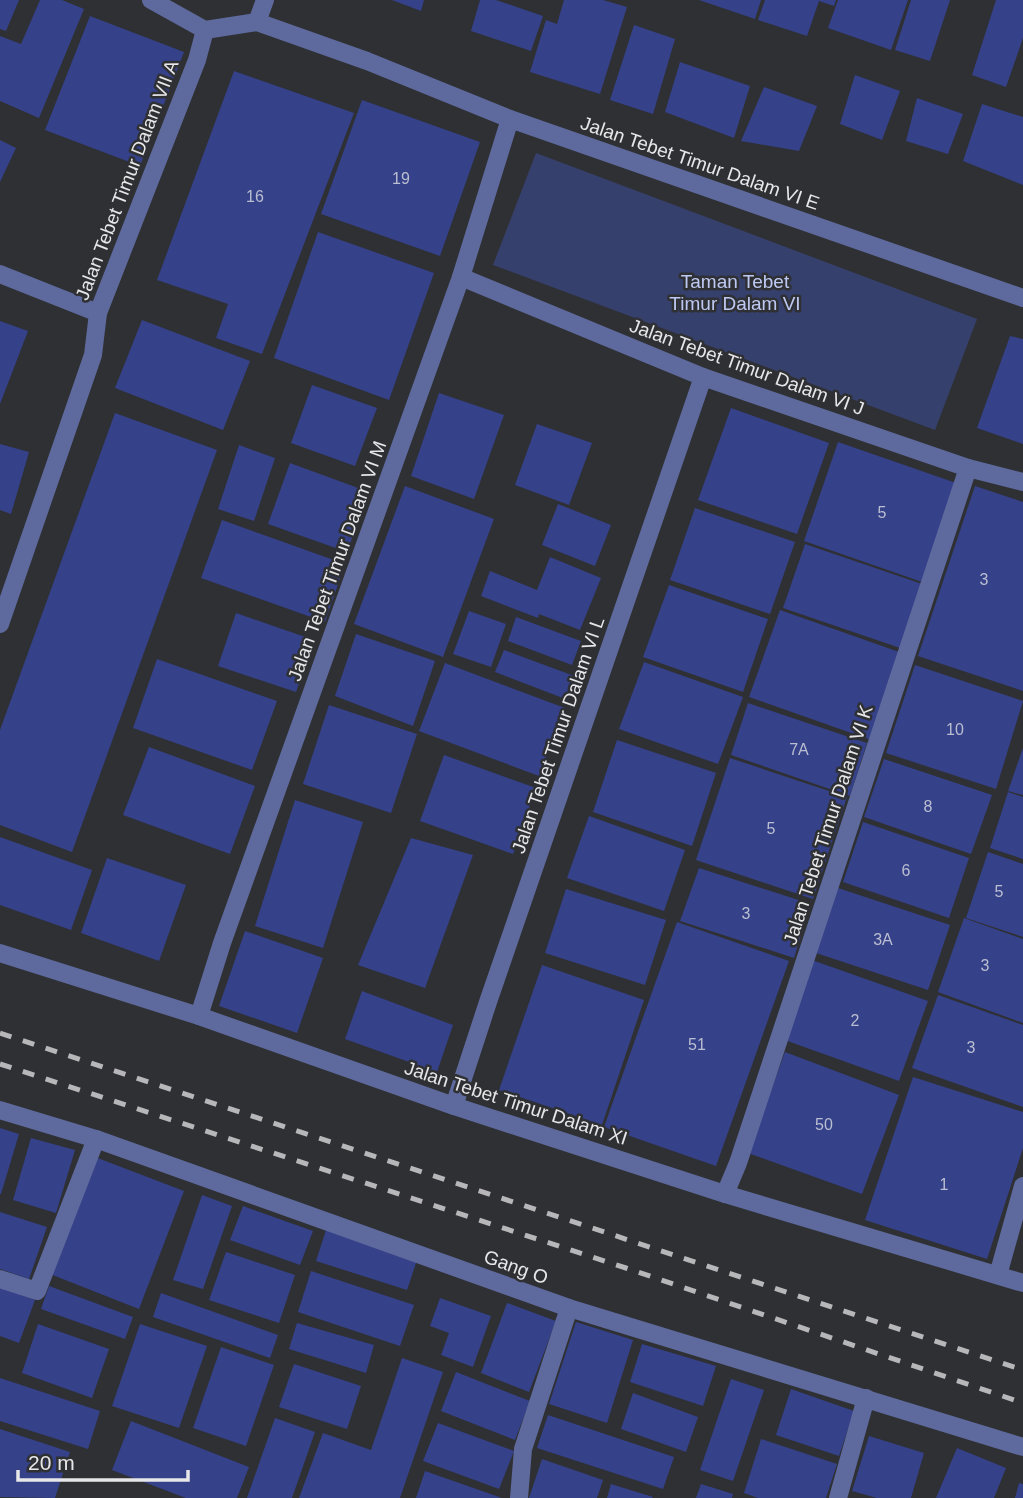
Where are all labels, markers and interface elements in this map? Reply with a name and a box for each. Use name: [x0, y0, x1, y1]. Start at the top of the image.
street label: Jalan Tebet Timur Dalam VII A: [71, 57, 183, 303]
street label: Jalan Tebet Timur Dalam VI E: [578, 112, 822, 214]
house number: 19: [392, 170, 410, 187]
house number: 16: [246, 188, 264, 205]
park label: Taman Tebet Timur Dalam VI: [669, 271, 801, 314]
street label: Jalan Tebet Timur Dalam VI J: [627, 315, 867, 419]
street label: Jalan Tebet Timur Dalam VI M: [284, 438, 390, 684]
house number: 5: [878, 504, 887, 521]
house number: 3: [980, 571, 989, 588]
street label: Jalan Tebet Timur Dalam VI L: [508, 614, 608, 856]
street label: Jalan Tebet Timur Dalam VI K: [779, 702, 877, 948]
house number: 10: [946, 721, 964, 738]
house number: 7A: [789, 741, 809, 758]
house number: 8: [924, 798, 933, 815]
house number: 5: [767, 820, 776, 837]
house number: 6: [902, 862, 911, 879]
house number: 5: [995, 883, 1004, 900]
house number: 3: [742, 905, 751, 922]
house number: 3A: [873, 931, 893, 948]
house number: 3: [981, 957, 990, 974]
house number: 2: [851, 1012, 860, 1029]
house number: 51: [688, 1036, 706, 1053]
house number: 3: [967, 1039, 976, 1056]
street label: Jalan Tebet Timur Dalam XI: [402, 1057, 630, 1149]
house number: 50: [815, 1116, 833, 1133]
house number: 1: [940, 1176, 949, 1193]
street label: Gang O: [481, 1246, 551, 1288]
scale bar: [18, 1438, 187, 1482]
text: 20 m: [28, 1451, 75, 1474]

